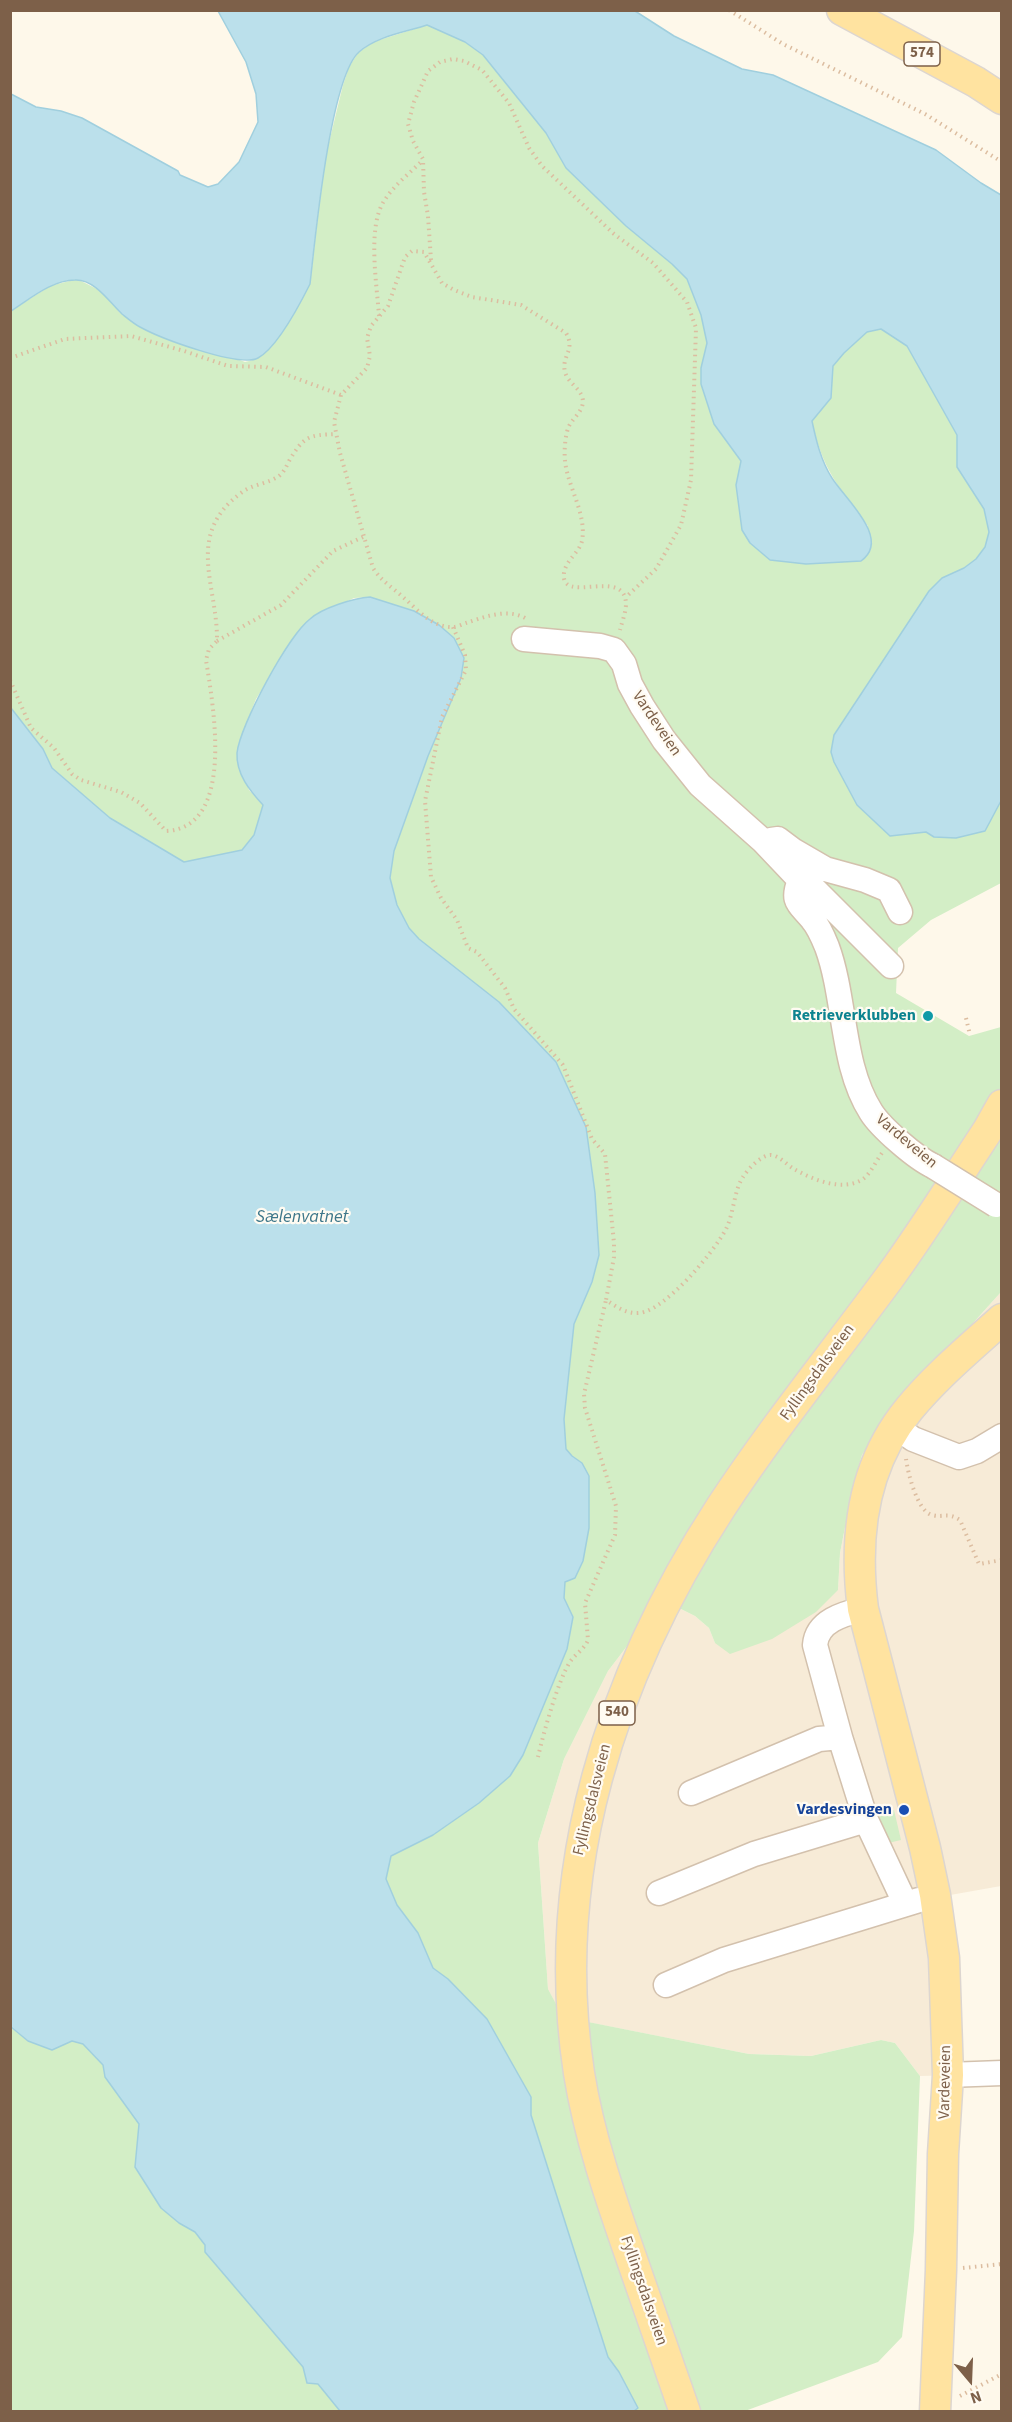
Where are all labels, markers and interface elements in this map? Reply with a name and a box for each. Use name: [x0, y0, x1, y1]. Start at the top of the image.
road number: 574: [904, 42, 940, 66]
street label: Vardeveien: [627, 688, 685, 760]
place label: Retrieverklubben: [792, 1006, 916, 1026]
marker: Retrieverklubben: [921, 1009, 935, 1023]
street label: Vardeveien: [871, 1111, 941, 1173]
water label: Sælenvatnet: [256, 1207, 348, 1229]
street label: Fyllingsdalsveien: [777, 1321, 859, 1425]
road number: 540: [599, 1701, 635, 1725]
street label: Fyllingsdalsveien: [570, 1742, 616, 1858]
place label: Vardesvingen: [797, 1800, 892, 1820]
marker: Vardesvingen: [897, 1803, 911, 1817]
street label: Vardeveien: [936, 2045, 956, 2119]
street label: Fyllingsdalsveien: [615, 2234, 671, 2348]
north arrow: [940, 2350, 1000, 2410]
text: N: [967, 2385, 984, 2409]

